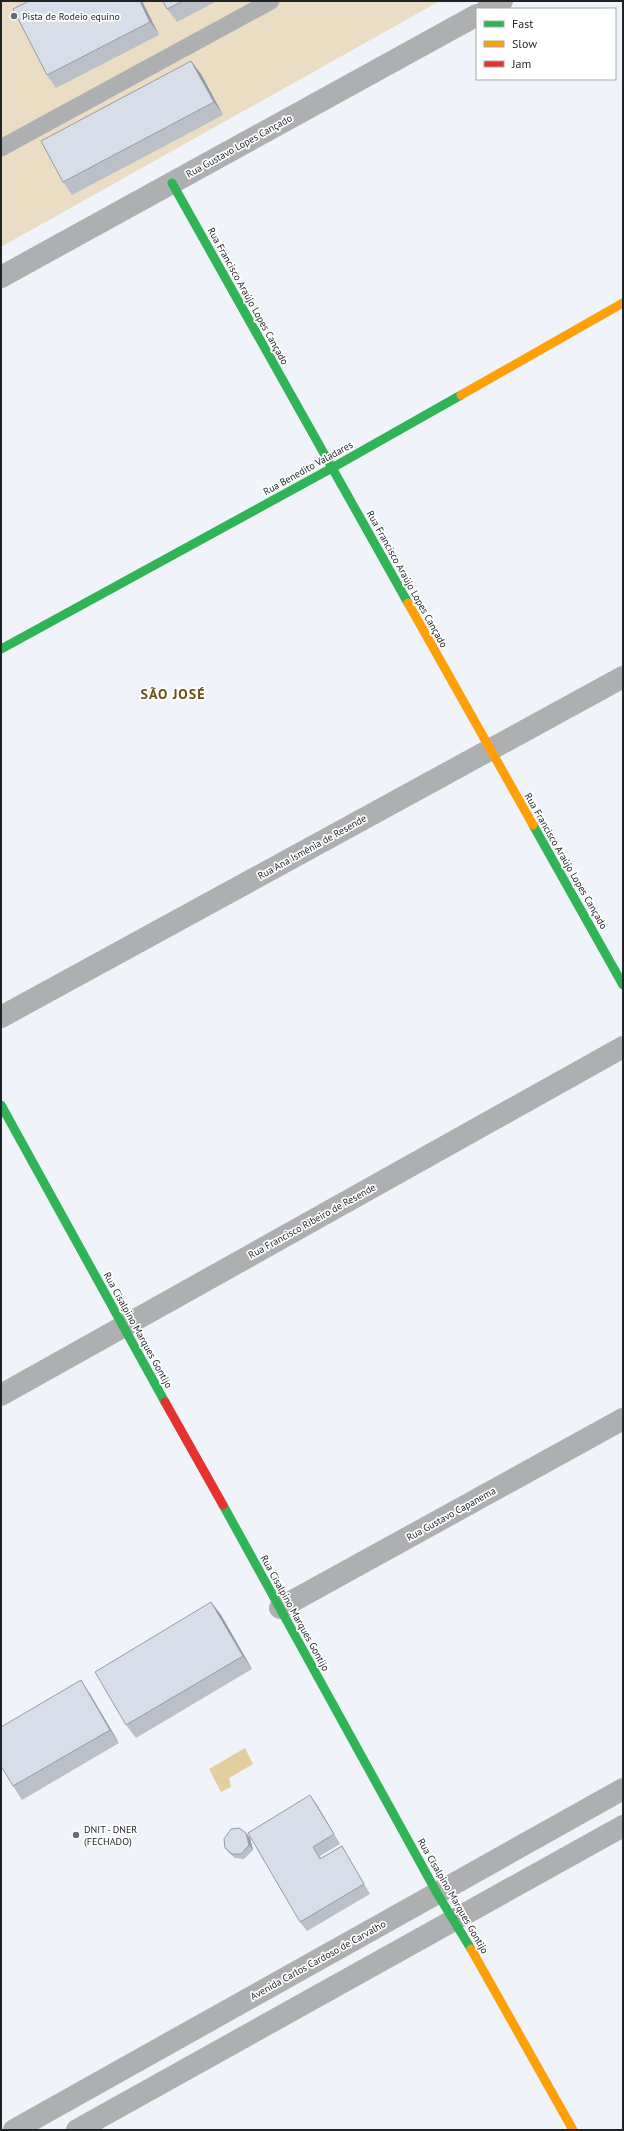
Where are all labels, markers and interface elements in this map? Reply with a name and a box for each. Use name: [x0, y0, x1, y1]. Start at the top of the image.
legend: [476, 8, 616, 80]
place label: Pista de Rodeio equino: [22, 10, 120, 23]
marker: Pista de Rodeio equino: [9, 11, 19, 21]
text: Fast: [512, 16, 533, 31]
text: Slow: [512, 36, 537, 51]
text: Jam: [511, 56, 531, 71]
street label: Rua Gustavo Lopes Cançado: [184, 111, 294, 181]
street label: Rua Francisco Araújo Lopes Cançado: [205, 225, 291, 367]
street label: Rua Benedito Valadares: [261, 438, 355, 498]
street label: Rua Francisco Araújo Lopes Cançado: [364, 508, 450, 650]
district label: SÃO JOSÉ: [141, 685, 205, 703]
street label: Rua Francisco Araújo Lopes Cançado: [522, 791, 610, 931]
street label: Rua Ana Ismênia de Resende: [255, 812, 369, 882]
street label: Rua Francisco Ribeiro de Resende: [246, 1180, 378, 1262]
street label: Rua Cisalpino Marques Gontijo: [101, 1270, 175, 1390]
street label: Rua Gustavo Capanema: [404, 1484, 498, 1544]
street label: Rua Cisalpino Marques Gontijo: [258, 1553, 332, 1673]
place label: DNIT - DNER (FECHADO): [84, 1823, 137, 1848]
marker: DNIT - DNER (FECHADO): [71, 1830, 81, 1840]
street label: Rua Cisalpino Marques Gontijo: [415, 1836, 491, 1956]
street label: Avenida Carlos Cardoso de Carvalho: [248, 1917, 388, 2003]

